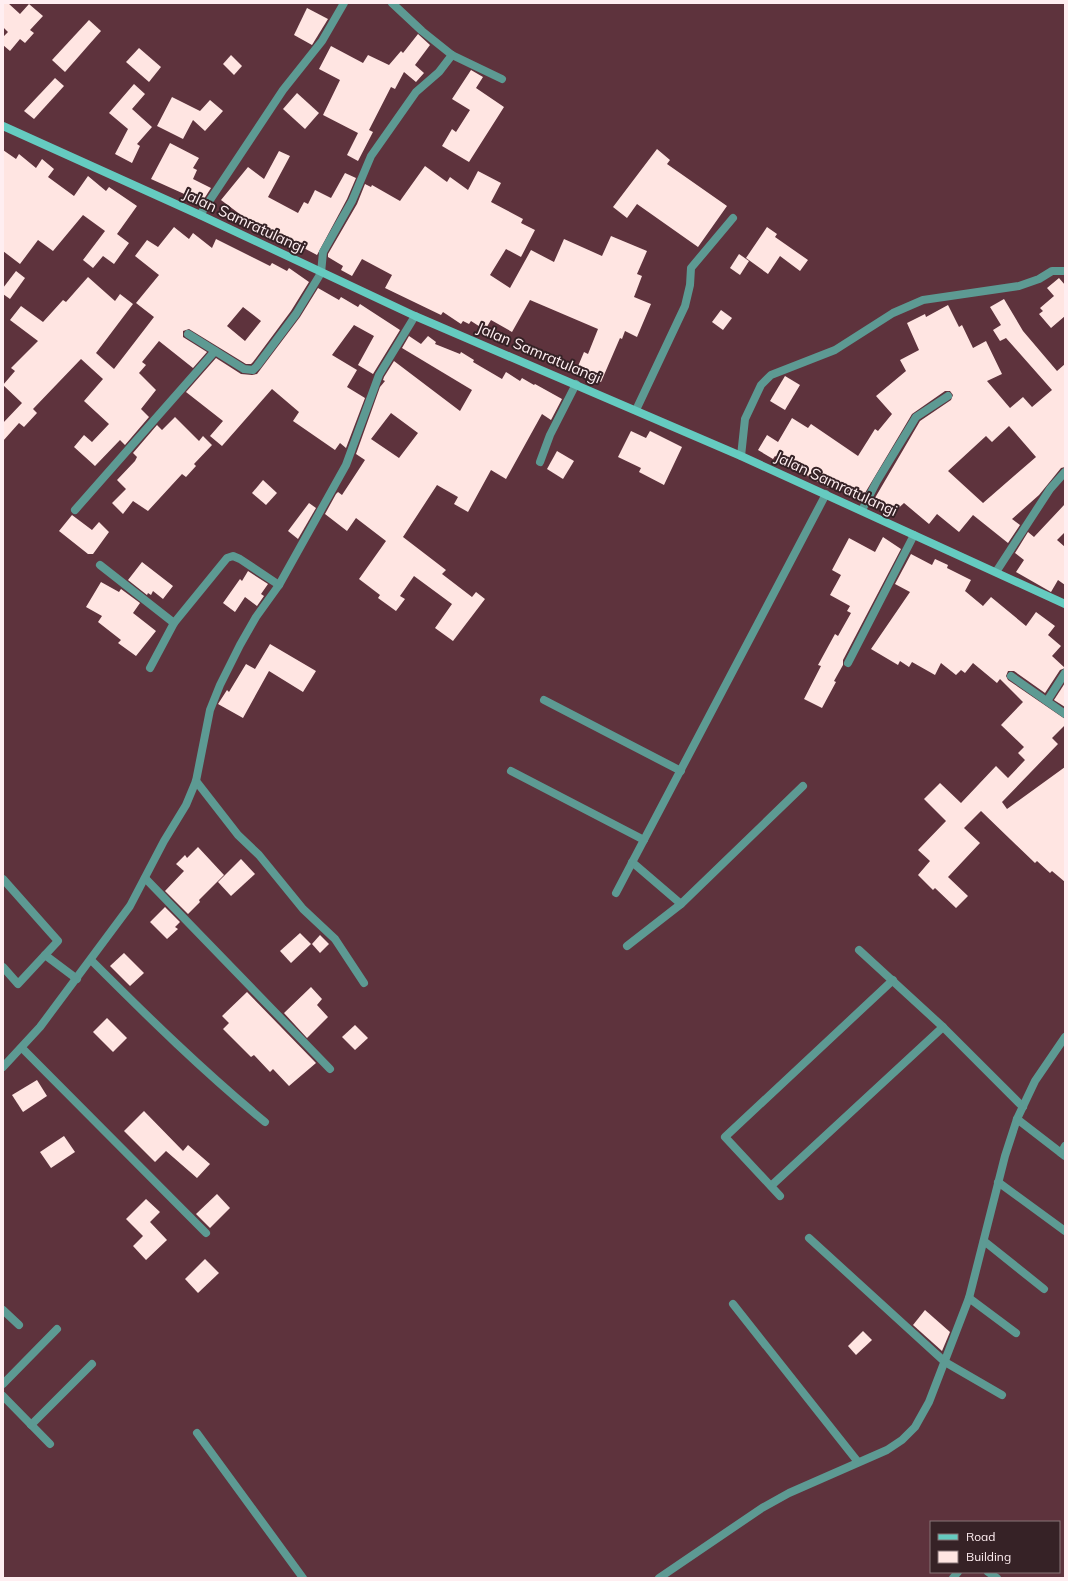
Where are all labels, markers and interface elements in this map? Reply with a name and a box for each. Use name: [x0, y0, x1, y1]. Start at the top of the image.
street label: Jalan Samratulangi: [180, 184, 308, 257]
street label: Jalan Samratulangi: [474, 318, 604, 387]
street label: Jalan Samratulangi: [772, 447, 900, 520]
legend: [930, 1521, 1060, 1573]
text: Road: [966, 1529, 995, 1544]
text: Building: [966, 1549, 1011, 1564]

